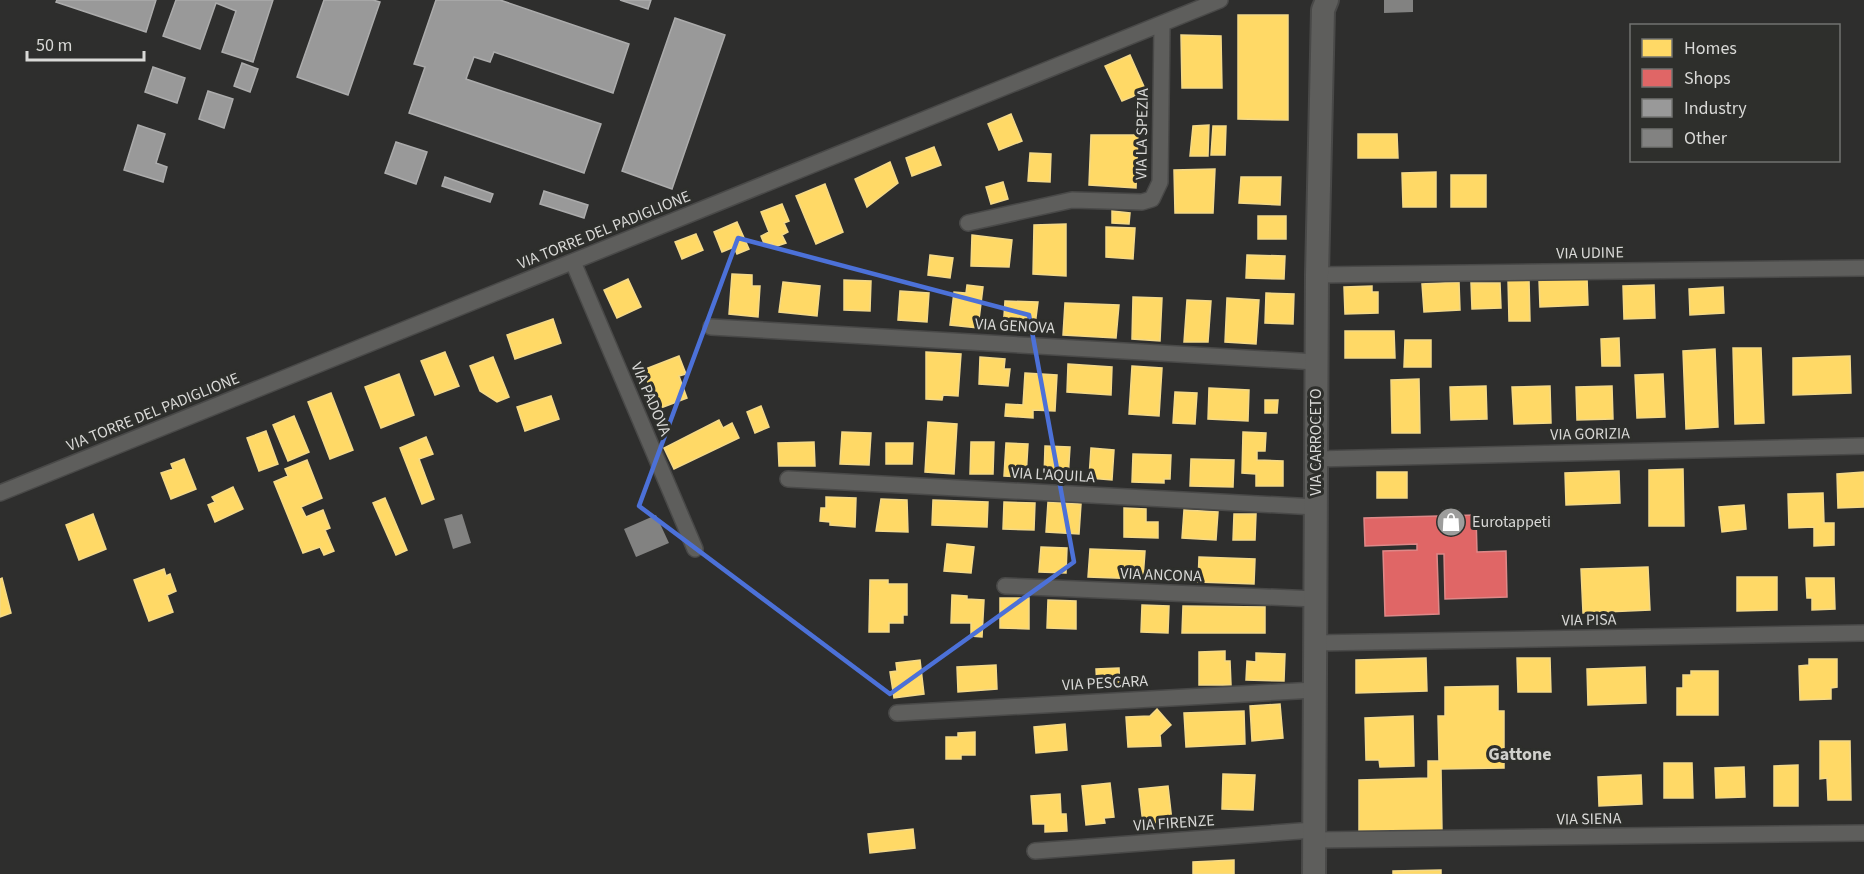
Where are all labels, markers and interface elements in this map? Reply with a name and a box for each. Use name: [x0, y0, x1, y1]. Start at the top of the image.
scale bar: [27, 24, 144, 62]
legend: [1630, 24, 1840, 162]
text: 50 m: [36, 33, 72, 58]
text: Homes: [1684, 36, 1737, 61]
text: Shops: [1684, 66, 1731, 91]
street label: VIA LA SPEZIA: [1130, 88, 1154, 180]
text: Industry: [1684, 96, 1747, 121]
text: Other: [1684, 126, 1728, 151]
street label: VIA TORRE DEL PADIGLIONE: [514, 185, 694, 275]
street label: VIA UDINE: [1556, 241, 1624, 265]
street label: VIA GENOVA: [974, 313, 1056, 339]
street label: VIA PADOVA: [626, 359, 677, 440]
street label: VIA TORRE DEL PADIGLIONE: [63, 367, 243, 457]
street label: VIA CARROCETO: [1305, 388, 1327, 496]
street label: VIA GORIZIA: [1550, 422, 1630, 446]
street label: VIA L'AQUILA: [1010, 462, 1096, 488]
shop icon: Eurotappeti: [1435, 506, 1467, 538]
place label: Eurotappeti: [1472, 511, 1551, 533]
street label: VIA ANCONA: [1120, 563, 1203, 587]
street label: VIA PISA: [1561, 609, 1617, 631]
street label: VIA PESCARA: [1062, 670, 1149, 696]
district label: Gattone: [1488, 742, 1552, 767]
street label: VIA SIENA: [1557, 807, 1622, 831]
street label: VIA FIRENZE: [1133, 809, 1215, 837]

